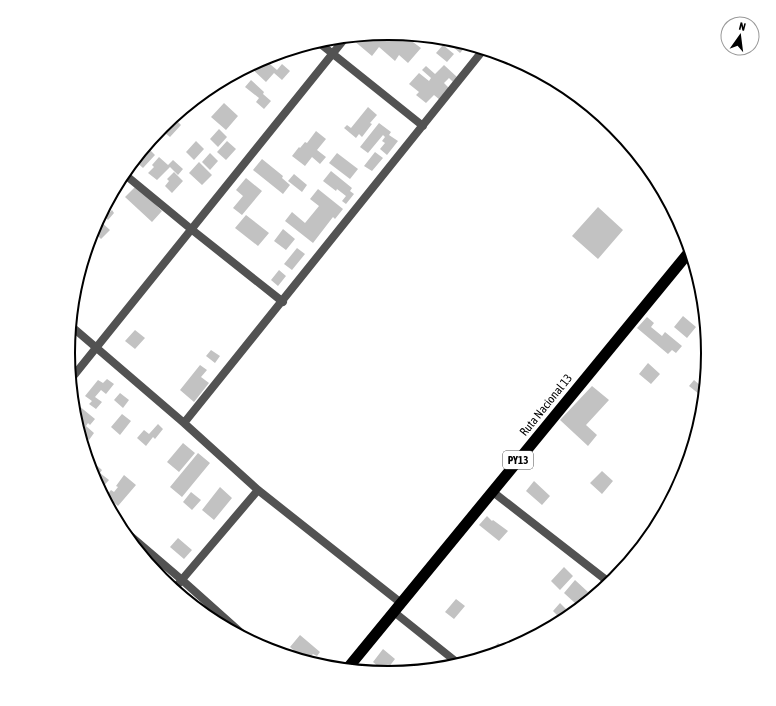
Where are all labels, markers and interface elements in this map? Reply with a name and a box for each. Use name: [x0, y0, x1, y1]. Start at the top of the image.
north arrow: [720, 16, 760, 56]
text: N: [738, 20, 747, 33]
street label: Ruta Nacional 13: [517, 371, 575, 439]
road number: PY13: [503, 451, 533, 469]

